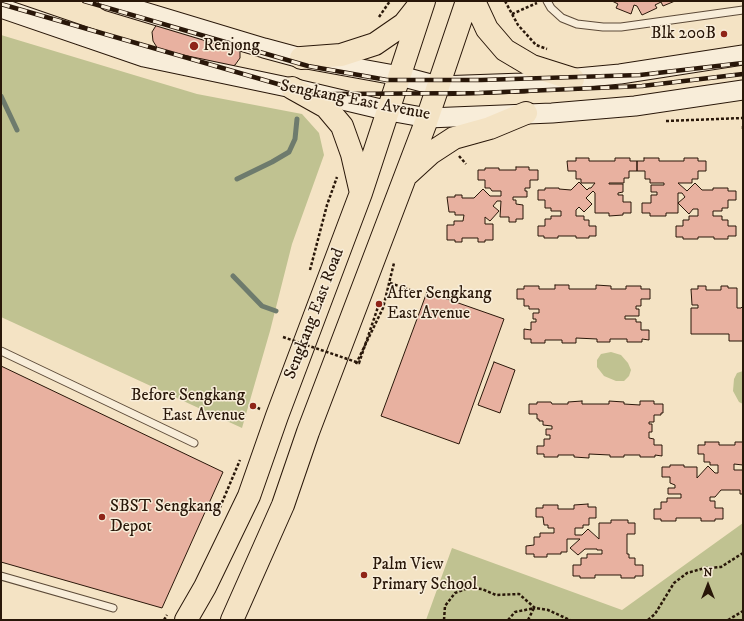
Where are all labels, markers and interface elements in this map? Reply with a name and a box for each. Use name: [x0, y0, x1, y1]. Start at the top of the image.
place label: Blk 200B: [651, 24, 716, 44]
marker: Blk 200B: [719, 29, 729, 39]
place label: Renjong: [203, 36, 260, 56]
marker: Renjong: [188, 40, 200, 52]
street label: Sengkang East Avenue: [278, 76, 432, 126]
street label: Sengkang East Road: [281, 246, 349, 382]
place label: After Sengkang East Avenue: [387, 284, 492, 324]
marker: After Sengkang East Avenue: [374, 299, 384, 309]
place label: Before Sengkang East Avenue: [131, 386, 245, 426]
marker: Before Sengkang East Avenue: [248, 401, 258, 411]
place label: SBST Sengkang Depot: [110, 497, 221, 537]
marker: SBST Sengkang Depot: [97, 512, 107, 522]
place label: Palm View Primary School: [372, 555, 477, 595]
north arrow: [688, 565, 728, 605]
text: N: [703, 566, 713, 580]
marker: Palm View Primary School: [359, 570, 369, 580]

